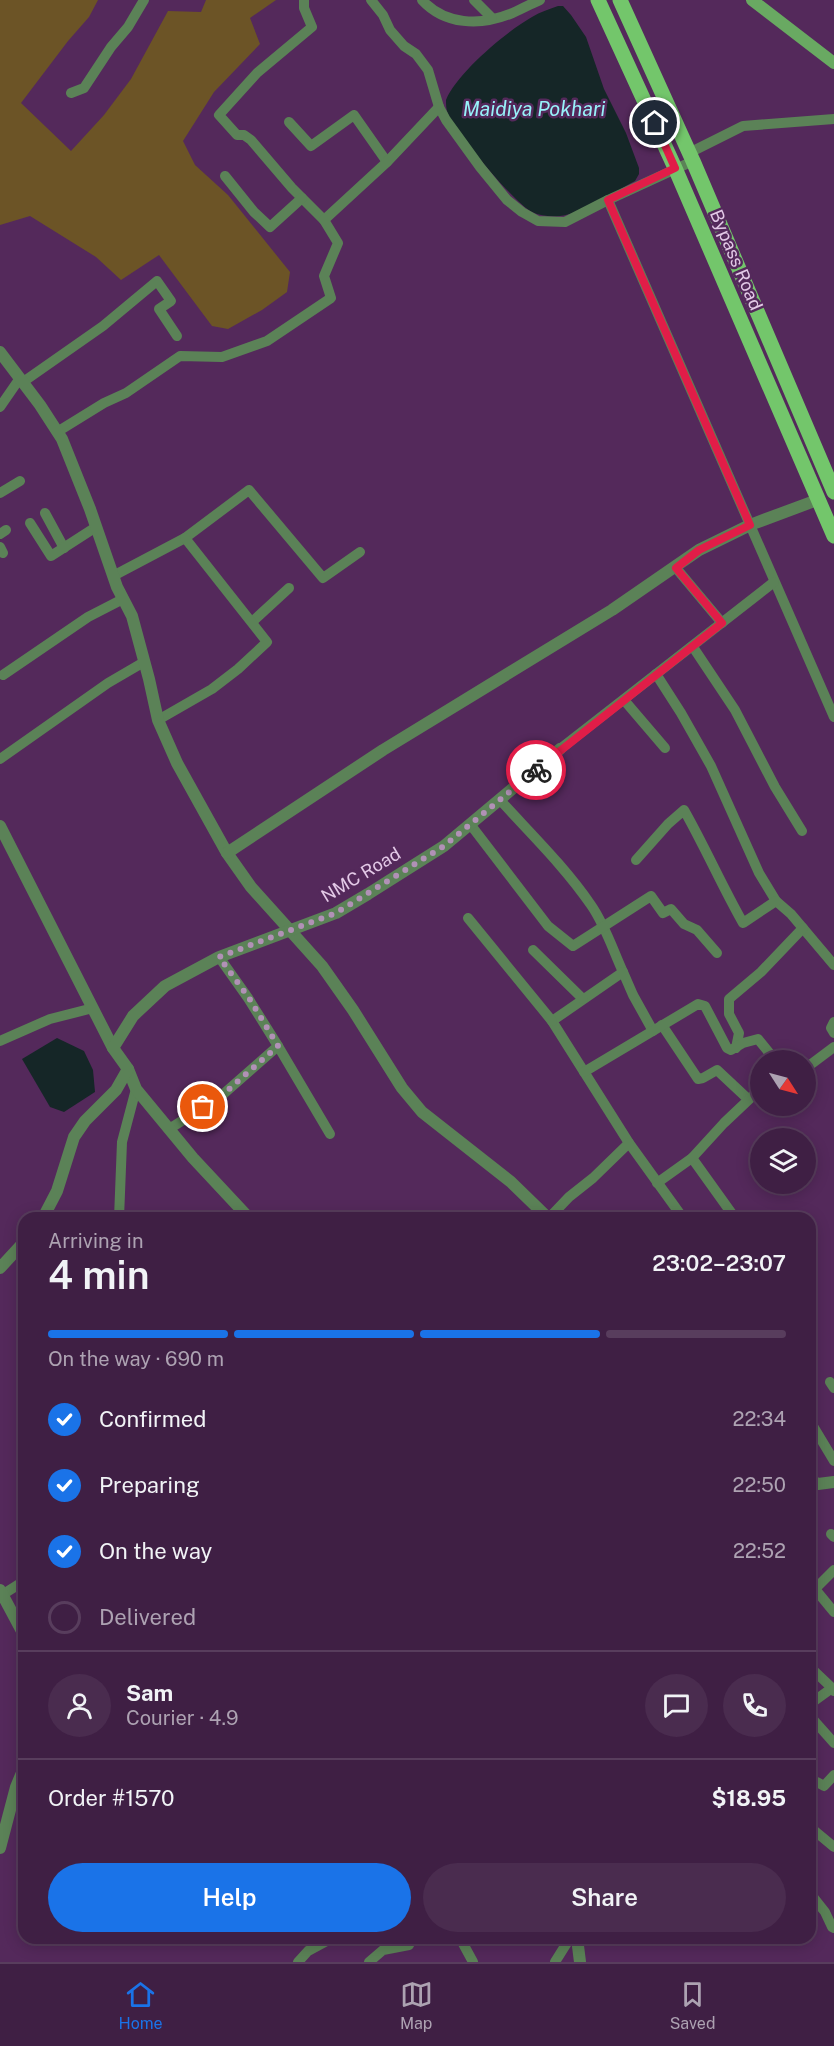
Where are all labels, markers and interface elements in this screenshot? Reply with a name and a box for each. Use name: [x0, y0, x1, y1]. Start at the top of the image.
water label: Maidiya Pokhari: [463, 97, 605, 121]
pin: [629, 97, 680, 148]
icon: home: [638, 106, 671, 139]
street label: Bypass Road: [706, 206, 767, 313]
courier: [506, 740, 566, 800]
icon: bike: [520, 754, 553, 787]
street label: NMC Road: [317, 843, 404, 906]
north arrow: [750, 1050, 816, 1116]
map controls: [750, 1050, 816, 1194]
pin: [177, 1081, 228, 1132]
icon: bag: [186, 1090, 219, 1123]
button: layers: [750, 1128, 816, 1194]
text: Arriving in: [48, 1229, 143, 1253]
text: 23:02–23:07: [652, 1250, 786, 1276]
text: 4 min: [48, 1252, 150, 1298]
text: On the way · 690 m: [48, 1347, 224, 1371]
icon: check: [48, 1403, 81, 1436]
text: Confirmed: [99, 1406, 206, 1432]
text: 22:34: [733, 1407, 786, 1431]
icon: check: [48, 1469, 81, 1502]
text: Preparing: [99, 1472, 200, 1498]
text: 22:50: [733, 1473, 786, 1497]
icon: check: [48, 1535, 81, 1568]
text: On the way: [99, 1538, 212, 1564]
text: 22:52: [733, 1539, 786, 1563]
text: Delivered: [99, 1604, 196, 1630]
button: person: [48, 1674, 111, 1737]
button: chat: [645, 1674, 708, 1737]
button: phone: [723, 1674, 786, 1737]
text: Sam: [126, 1680, 173, 1706]
text: Courier · 4.9: [126, 1706, 238, 1730]
text: Order #1570: [48, 1785, 175, 1811]
text: $18.95: [712, 1785, 786, 1811]
button: Help: [48, 1863, 411, 1932]
button: Share: [423, 1863, 786, 1932]
tab: Home: [119, 1978, 163, 2033]
tab: Map: [400, 1978, 433, 2033]
tab: Saved: [670, 1978, 715, 2033]

